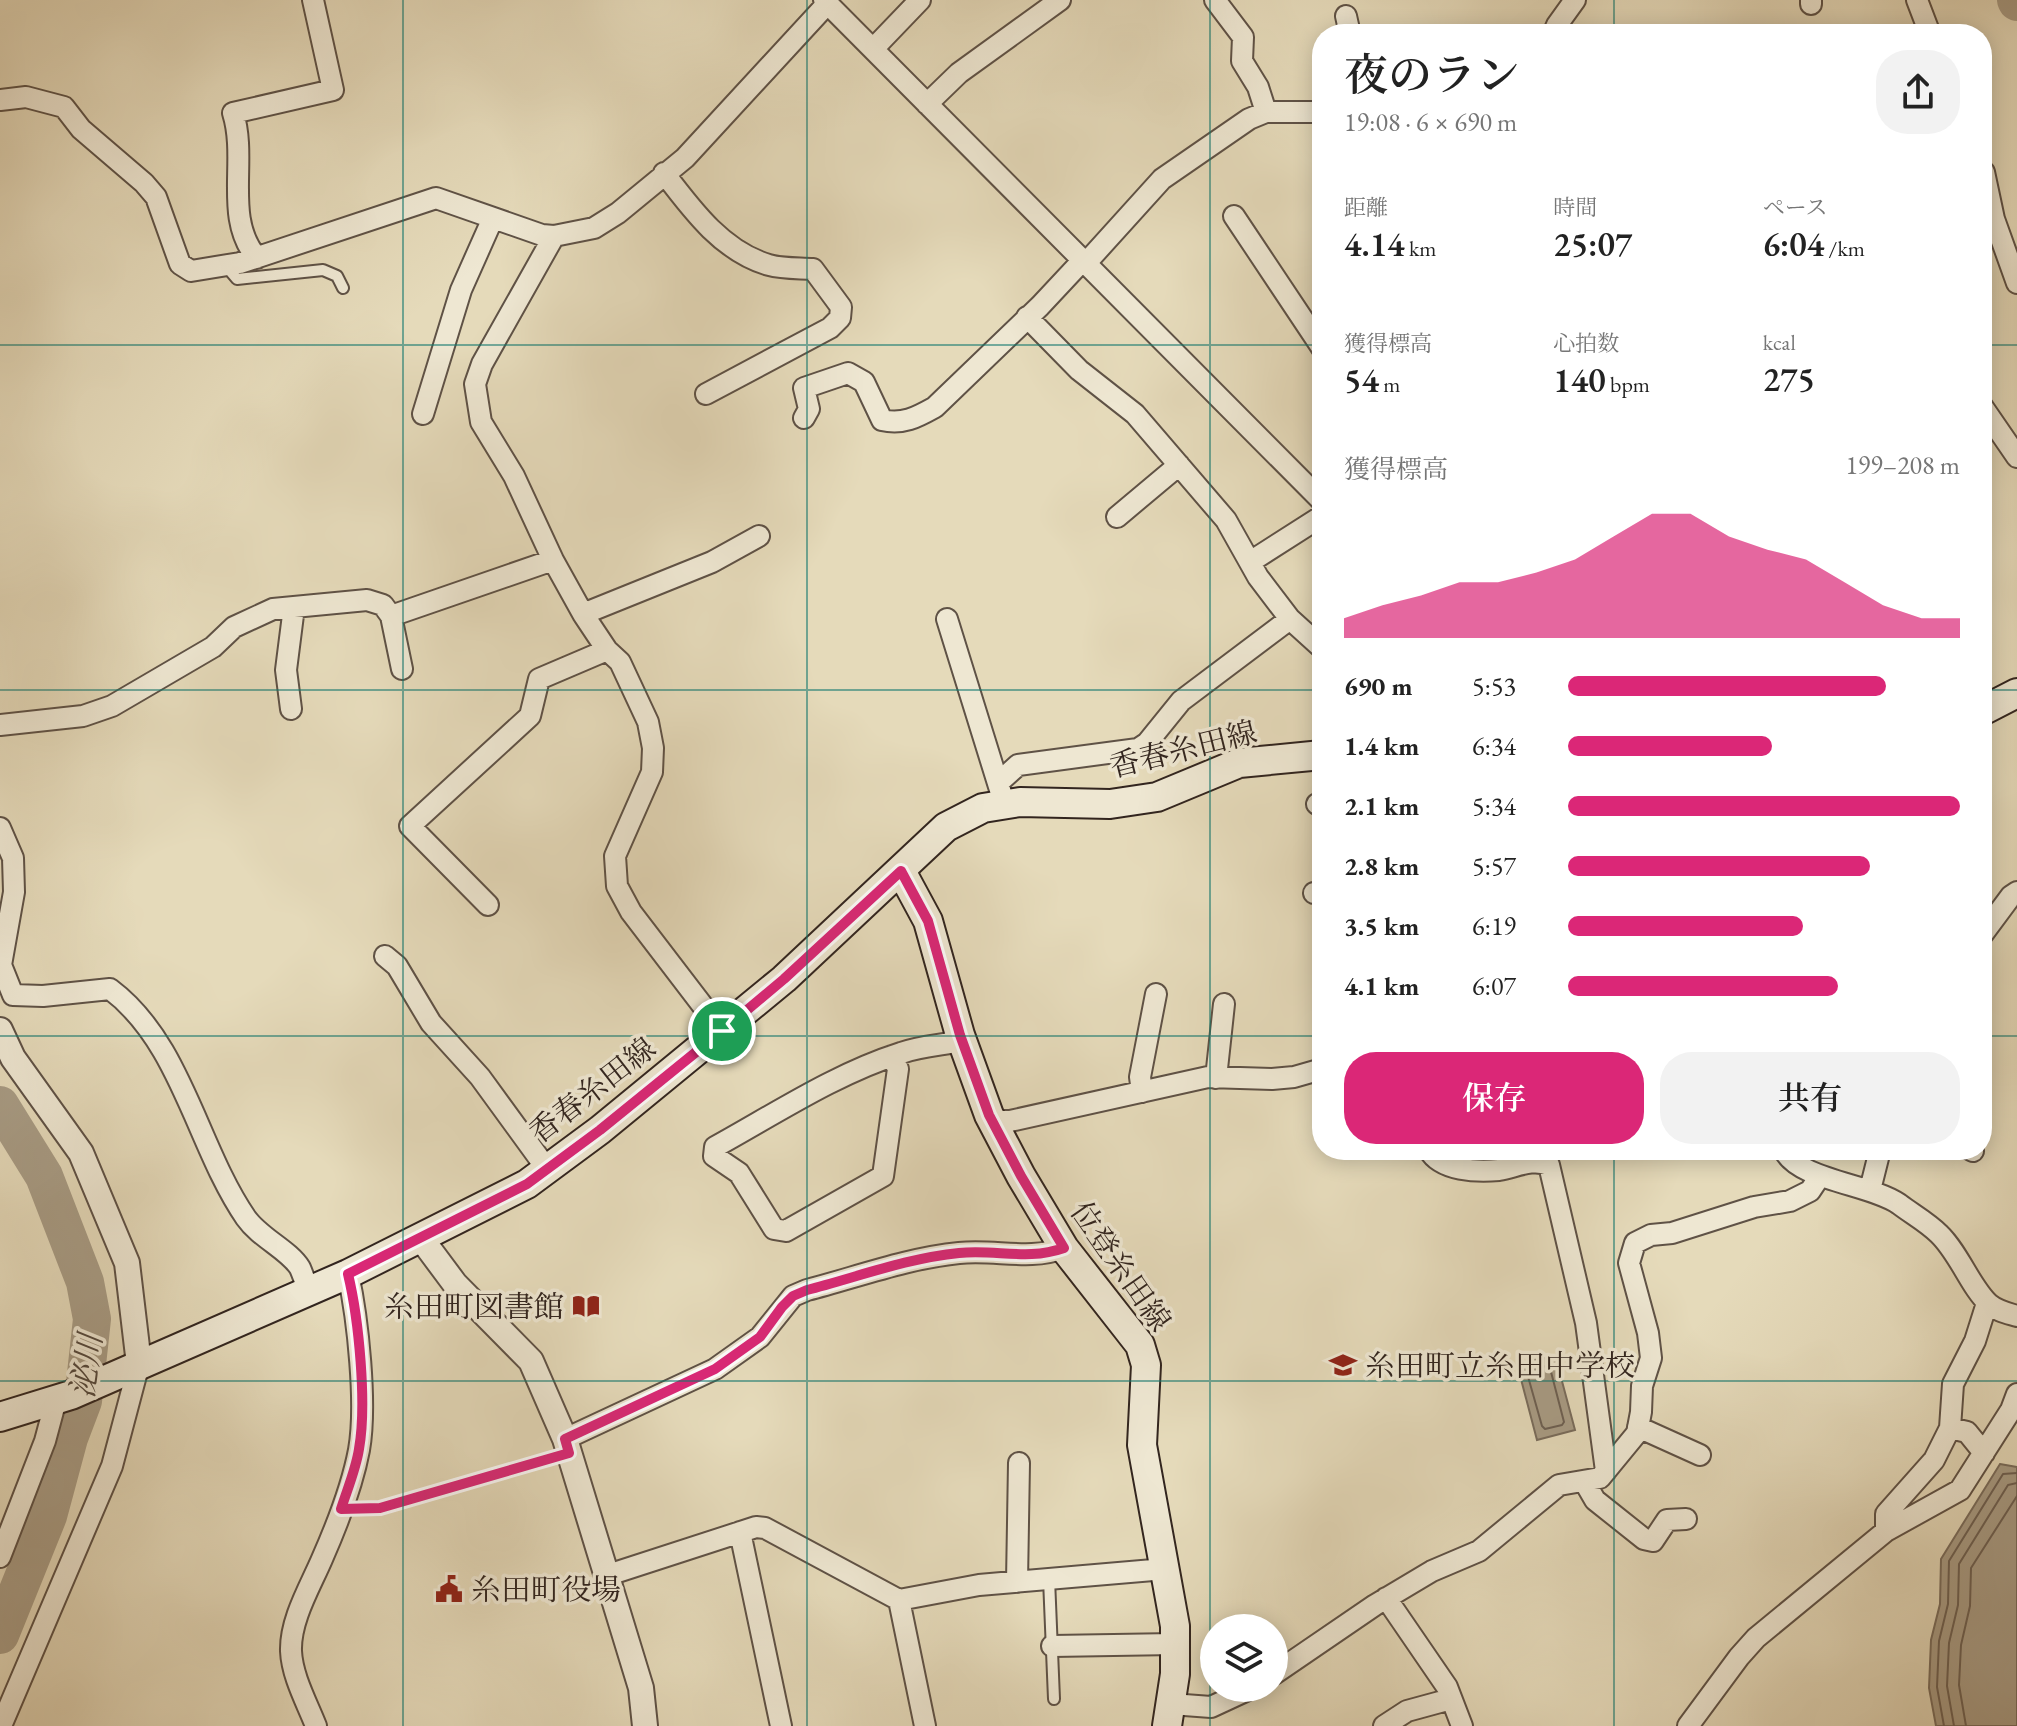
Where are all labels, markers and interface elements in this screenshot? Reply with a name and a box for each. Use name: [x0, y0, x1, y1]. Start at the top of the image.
text: 夜のラン: [1344, 46, 1520, 103]
button: share: [1876, 50, 1960, 134]
text: 19:08 · 6 × 690 m: [1344, 105, 1517, 139]
text: 距離: [1344, 193, 1388, 222]
text: 時間: [1553, 193, 1597, 222]
text: ペース: [1763, 193, 1828, 222]
text: 4.14: [1344, 222, 1405, 266]
text: 25:07: [1553, 222, 1632, 266]
text: 6:04: [1763, 222, 1824, 266]
text: km: [1405, 234, 1436, 263]
text: /km: [1824, 234, 1865, 263]
text: kcal: [1763, 328, 1796, 357]
text: 獲得標高: [1344, 329, 1432, 358]
text: 心拍数: [1553, 329, 1619, 358]
text: 275: [1763, 357, 1815, 401]
text: 54: [1344, 358, 1379, 402]
text: 140: [1553, 358, 1606, 402]
text: m: [1379, 370, 1400, 399]
text: bpm: [1606, 370, 1650, 399]
text: 199–208 m: [1845, 448, 1960, 482]
text: 獲得標高: [1344, 452, 1448, 486]
text: 690 m: [1344, 669, 1412, 703]
text: 5:53: [1472, 669, 1516, 703]
street label: 香春糸田線: [1106, 712, 1260, 786]
text: 1.4 km: [1344, 729, 1419, 763]
text: 6:34: [1472, 729, 1516, 763]
text: 2.1 km: [1344, 789, 1419, 823]
text: 5:34: [1472, 789, 1516, 823]
text: 2.8 km: [1344, 849, 1419, 883]
text: 5:57: [1472, 849, 1516, 883]
text: 3.5 km: [1344, 909, 1419, 943]
text: 6:19: [1472, 909, 1516, 943]
text: 4.1 km: [1344, 969, 1419, 1003]
text: 6:07: [1472, 969, 1516, 1003]
pin: [688, 997, 756, 1065]
icon: arrive: [700, 1009, 744, 1053]
street label: 香春糸田線: [521, 1028, 663, 1152]
button: 保存: [1344, 1052, 1644, 1144]
button: 共有: [1660, 1052, 1960, 1144]
street label: 位登糸田線: [1062, 1193, 1180, 1339]
place label: 糸田町図書館: [384, 1287, 564, 1326]
library icon: 糸田町図書館: [571, 1291, 601, 1321]
water label: 泌川: [61, 1328, 112, 1401]
place label: 糸田町立糸田中学校: [1365, 1346, 1635, 1385]
school or university icon: 糸田町立糸田中学校: [1328, 1350, 1358, 1380]
place label: 糸田町役場: [471, 1570, 621, 1609]
public building icon: 糸田町役場: [434, 1574, 464, 1604]
map controls: [1200, 1614, 1288, 1702]
button: layers: [1200, 1614, 1288, 1702]

